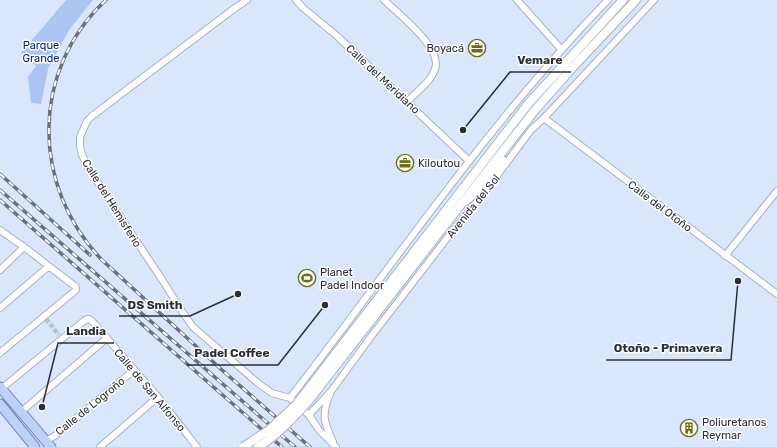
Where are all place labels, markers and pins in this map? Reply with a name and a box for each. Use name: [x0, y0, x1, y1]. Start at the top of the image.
office icon: Boyacá: [467, 38, 487, 58]
place label: Boyacá: [426, 42, 464, 55]
callout: Vemare: [510, 48, 571, 72]
office icon: Kiloutou: [395, 153, 415, 173]
place label: Kiloutou: [418, 157, 460, 170]
place label: Planet Padel Indoor: [320, 266, 385, 292]
sports icon: Planet Padel Indoor: [297, 268, 317, 288]
callout: DS Smith: [119, 292, 190, 316]
callout: Landia: [58, 319, 114, 343]
callout: Otoño - Primavera: [606, 336, 731, 360]
callout: Padel Coffee: [187, 341, 278, 365]
place label: Poliuretanos Reymar: [702, 416, 767, 442]
building icon: Poliuretanos Reymar: [679, 418, 699, 438]

